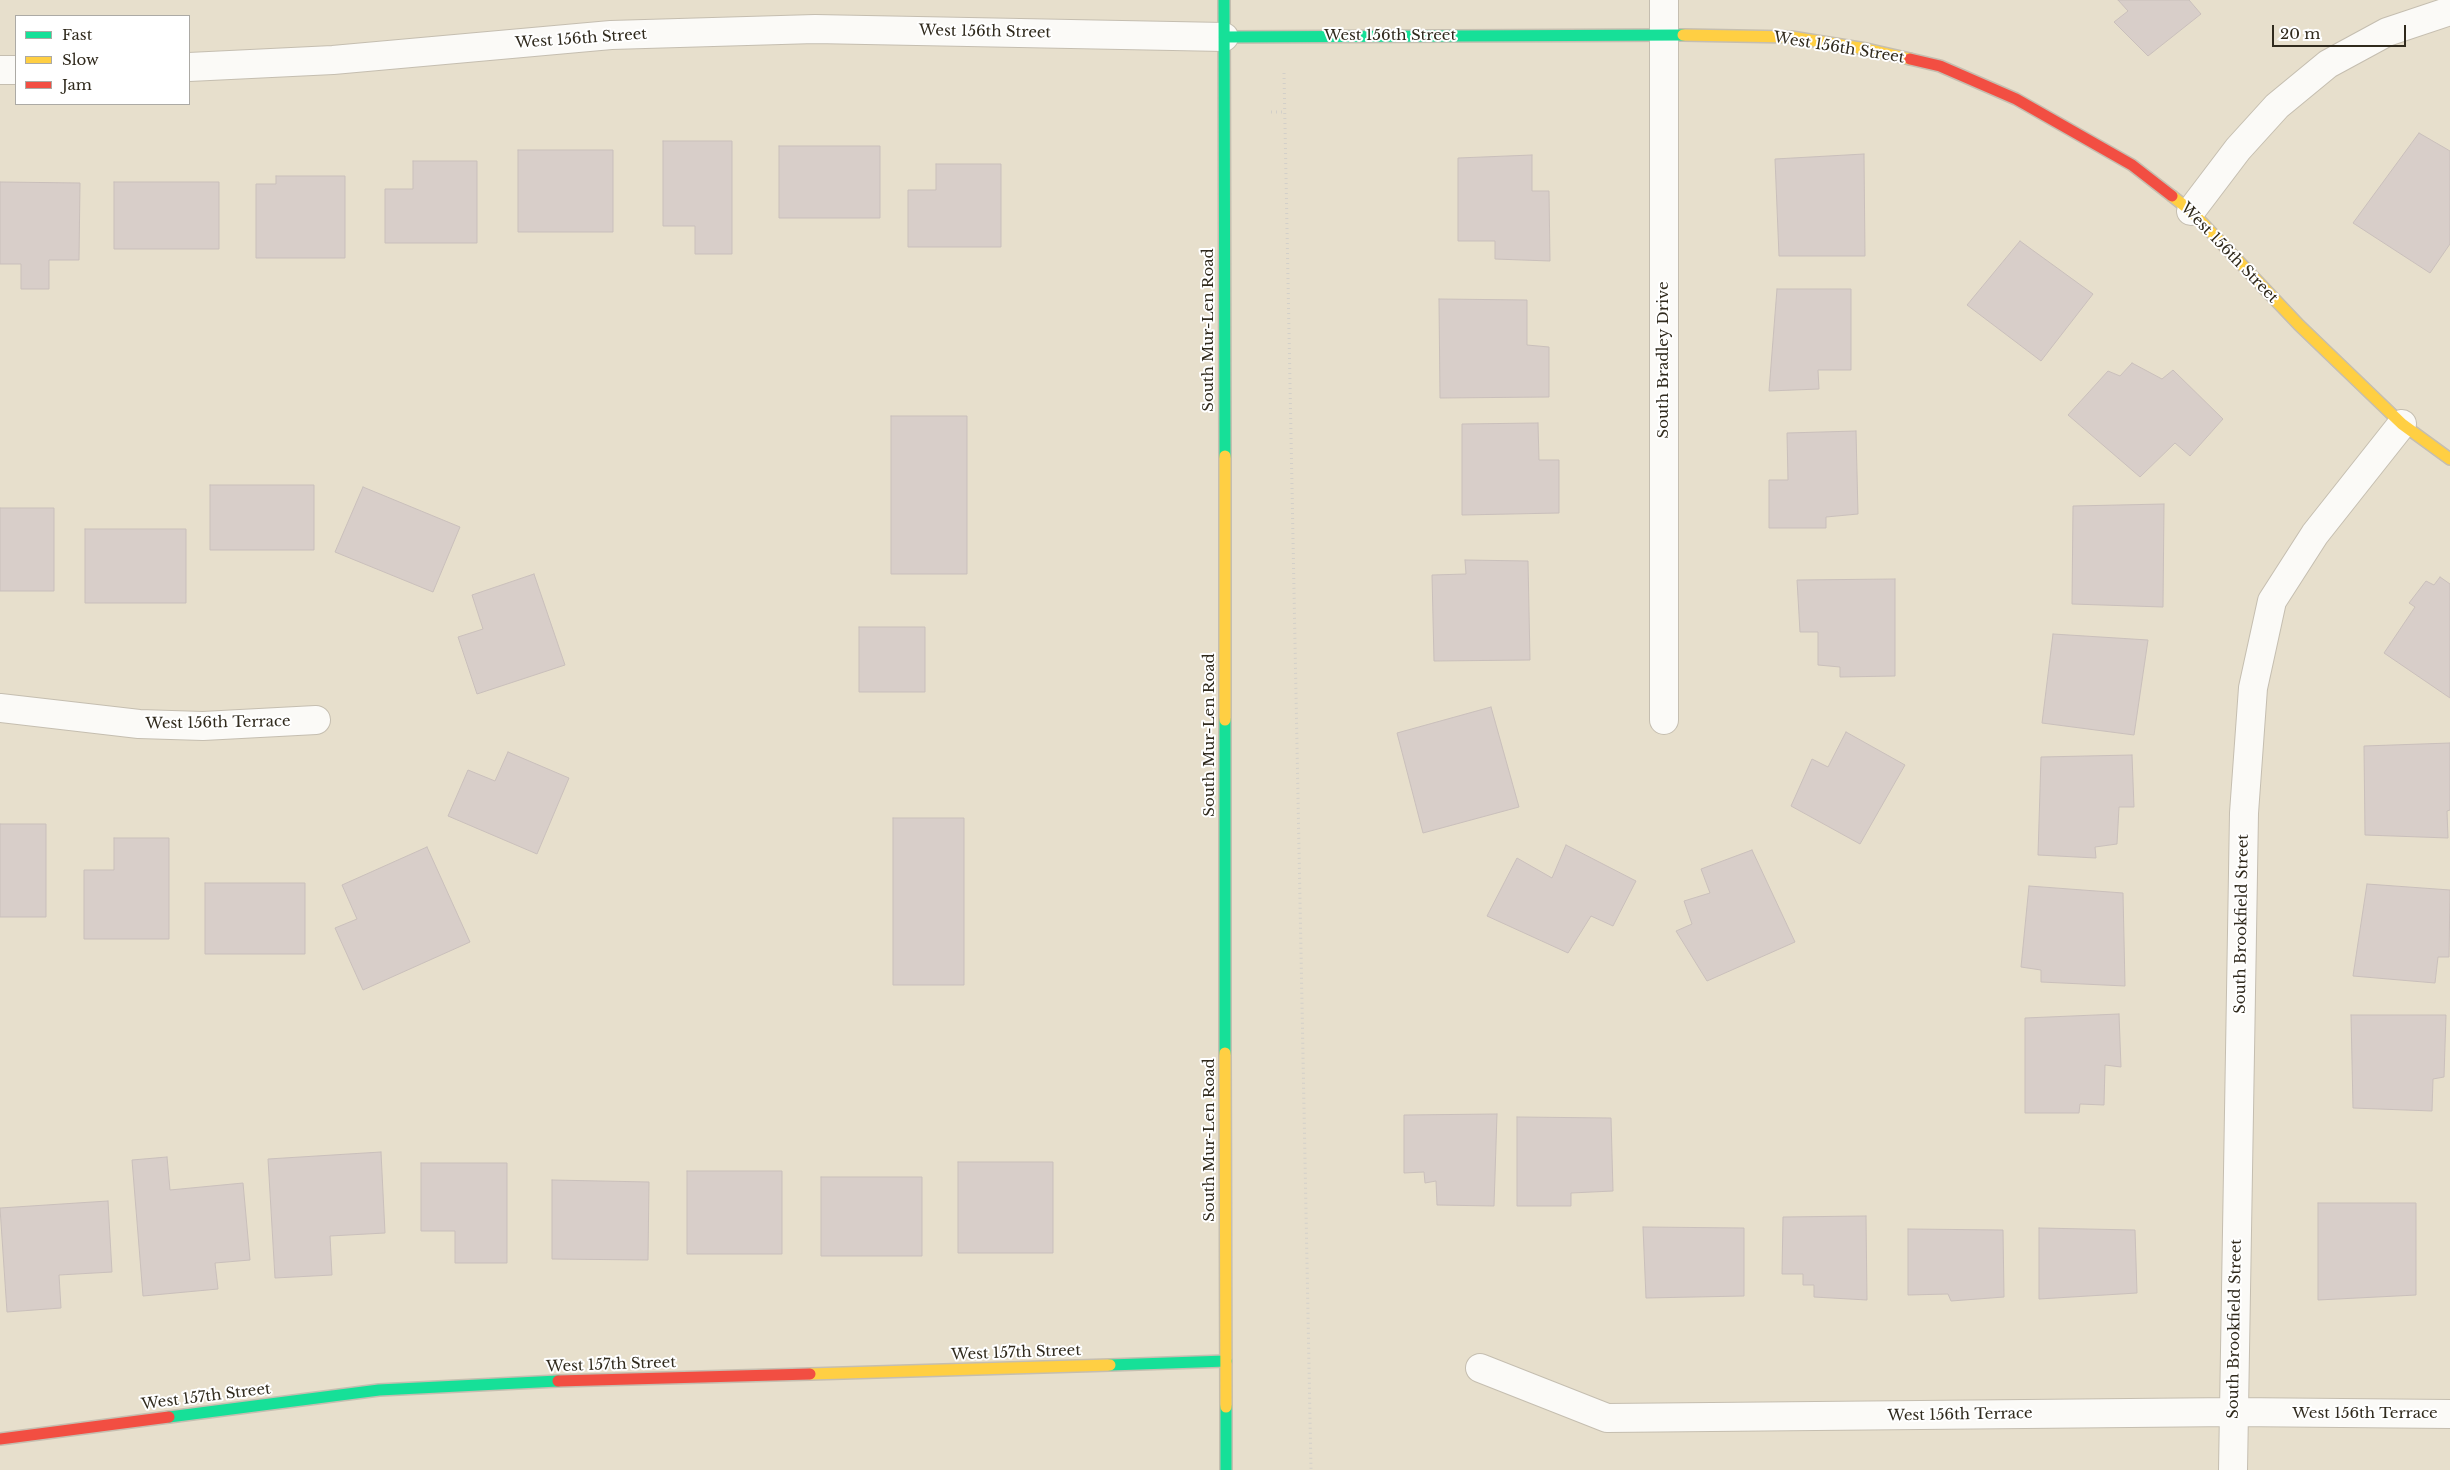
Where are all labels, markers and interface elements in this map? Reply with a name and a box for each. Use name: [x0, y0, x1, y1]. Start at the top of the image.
legend: [15, 15, 190, 105]
scale bar: [2275, 15, 2409, 47]
street label: West 156th Street: [919, 22, 1051, 42]
text: 20 m: [2280, 24, 2320, 43]
text: Fast: [62, 25, 92, 44]
street label: West 156th Street: [514, 25, 648, 53]
street label: West 156th Street: [1324, 27, 1456, 45]
street label: West 156th Street: [1772, 29, 1906, 67]
text: Slow: [62, 50, 99, 69]
text: Jam: [62, 75, 92, 94]
street label: West 156th Street: [2177, 199, 2281, 307]
street label: South Mur-Len Road: [1200, 248, 1218, 412]
street label: South Bradley Drive: [1655, 282, 1673, 438]
street label: South Mur-Len Road: [1201, 653, 1219, 817]
street label: West 156th Terrace: [145, 713, 291, 733]
street label: South Brookfield Street: [2231, 834, 2253, 1014]
street label: South Mur-Len Road: [1201, 1058, 1219, 1222]
street label: South Brookfield Street: [2224, 1239, 2246, 1419]
street label: West 157th Street: [951, 1342, 1081, 1364]
street label: West 157th Street: [546, 1354, 676, 1376]
street label: West 157th Street: [140, 1380, 272, 1414]
street label: West 156th Terrace: [1887, 1405, 2033, 1425]
street label: West 156th Terrace: [2292, 1405, 2438, 1423]

